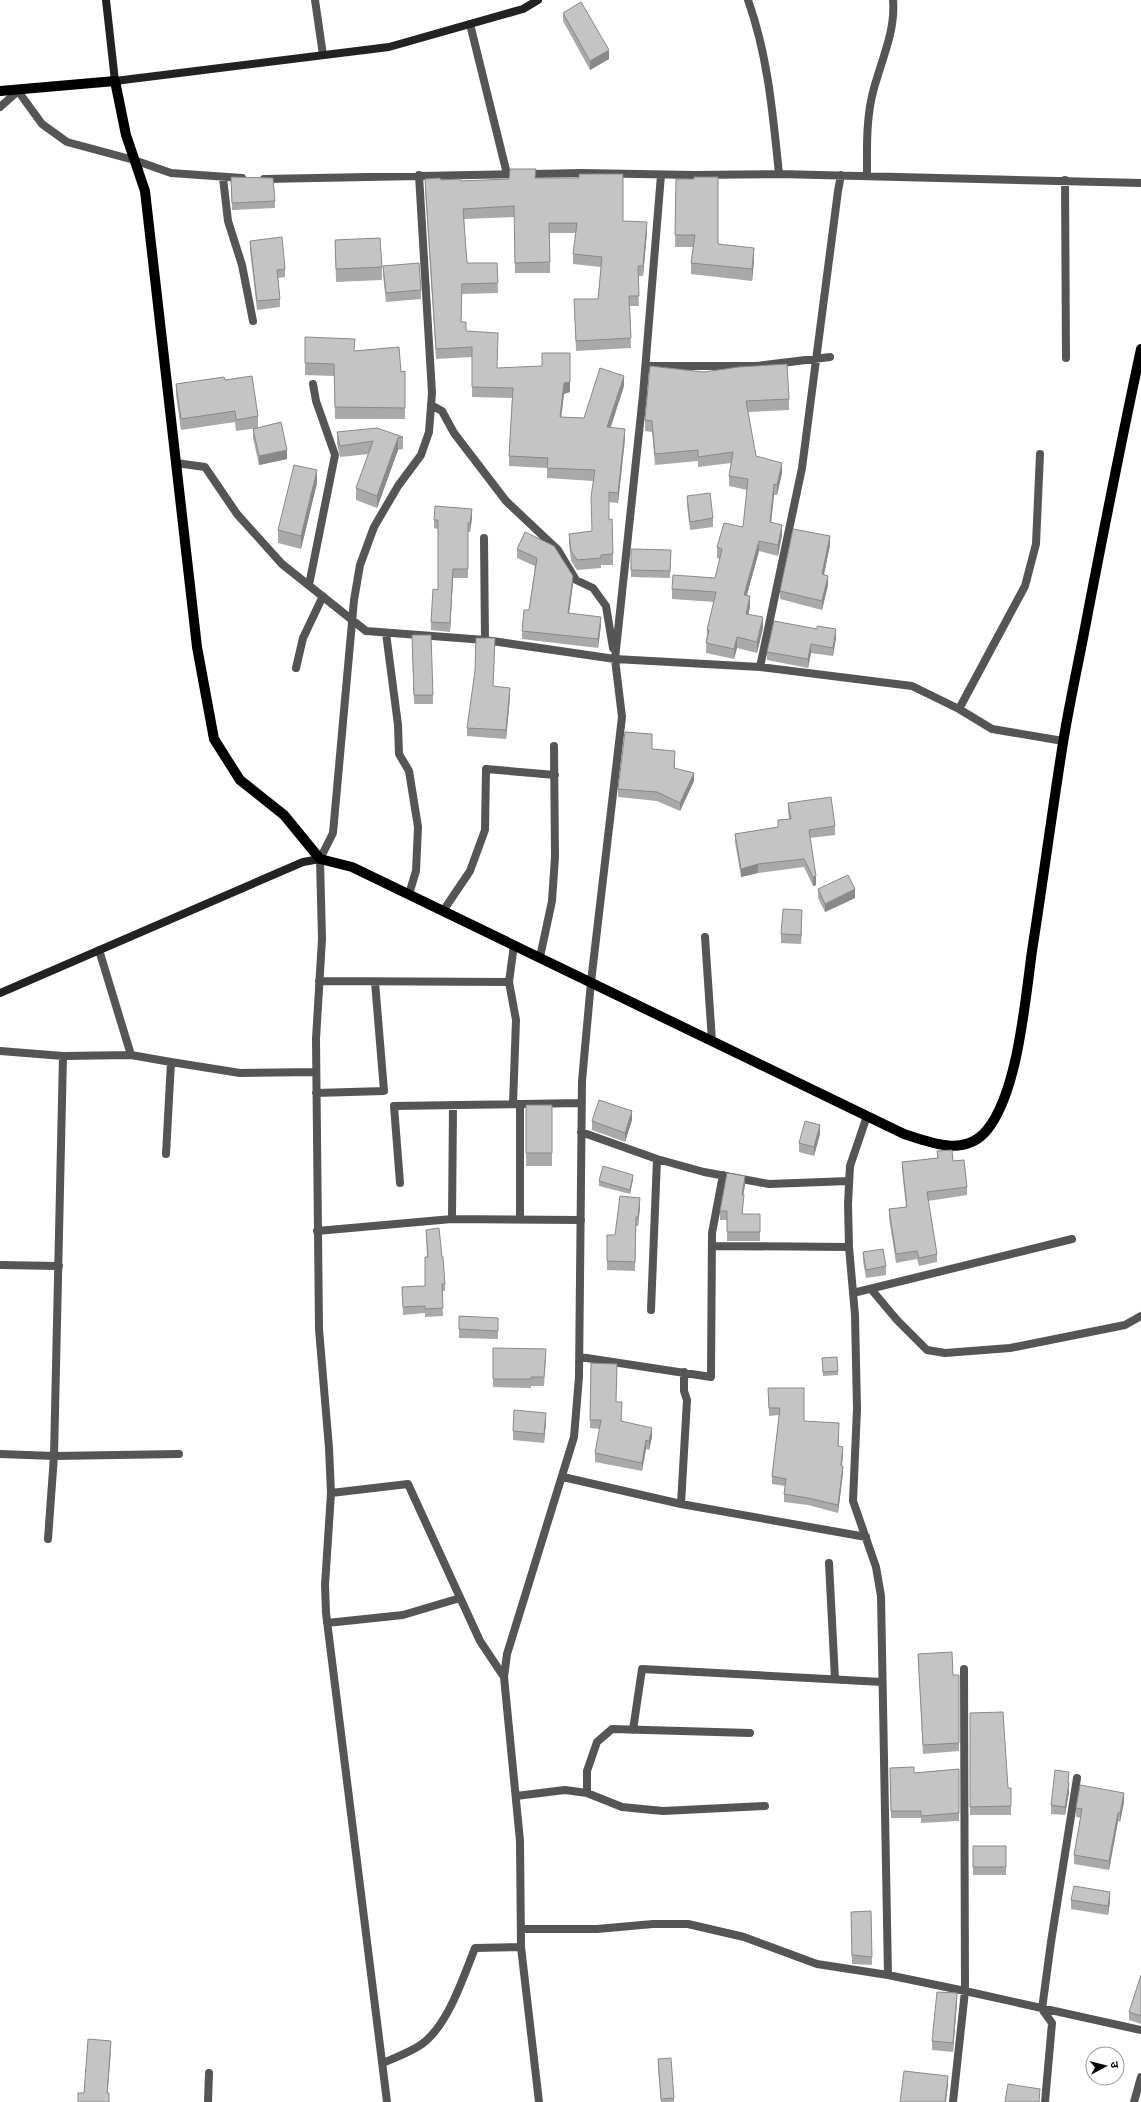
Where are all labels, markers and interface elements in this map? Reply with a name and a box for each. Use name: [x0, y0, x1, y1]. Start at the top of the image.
north arrow: [1085, 2046, 1125, 2086]
text: उ: [1108, 2061, 1121, 2069]

